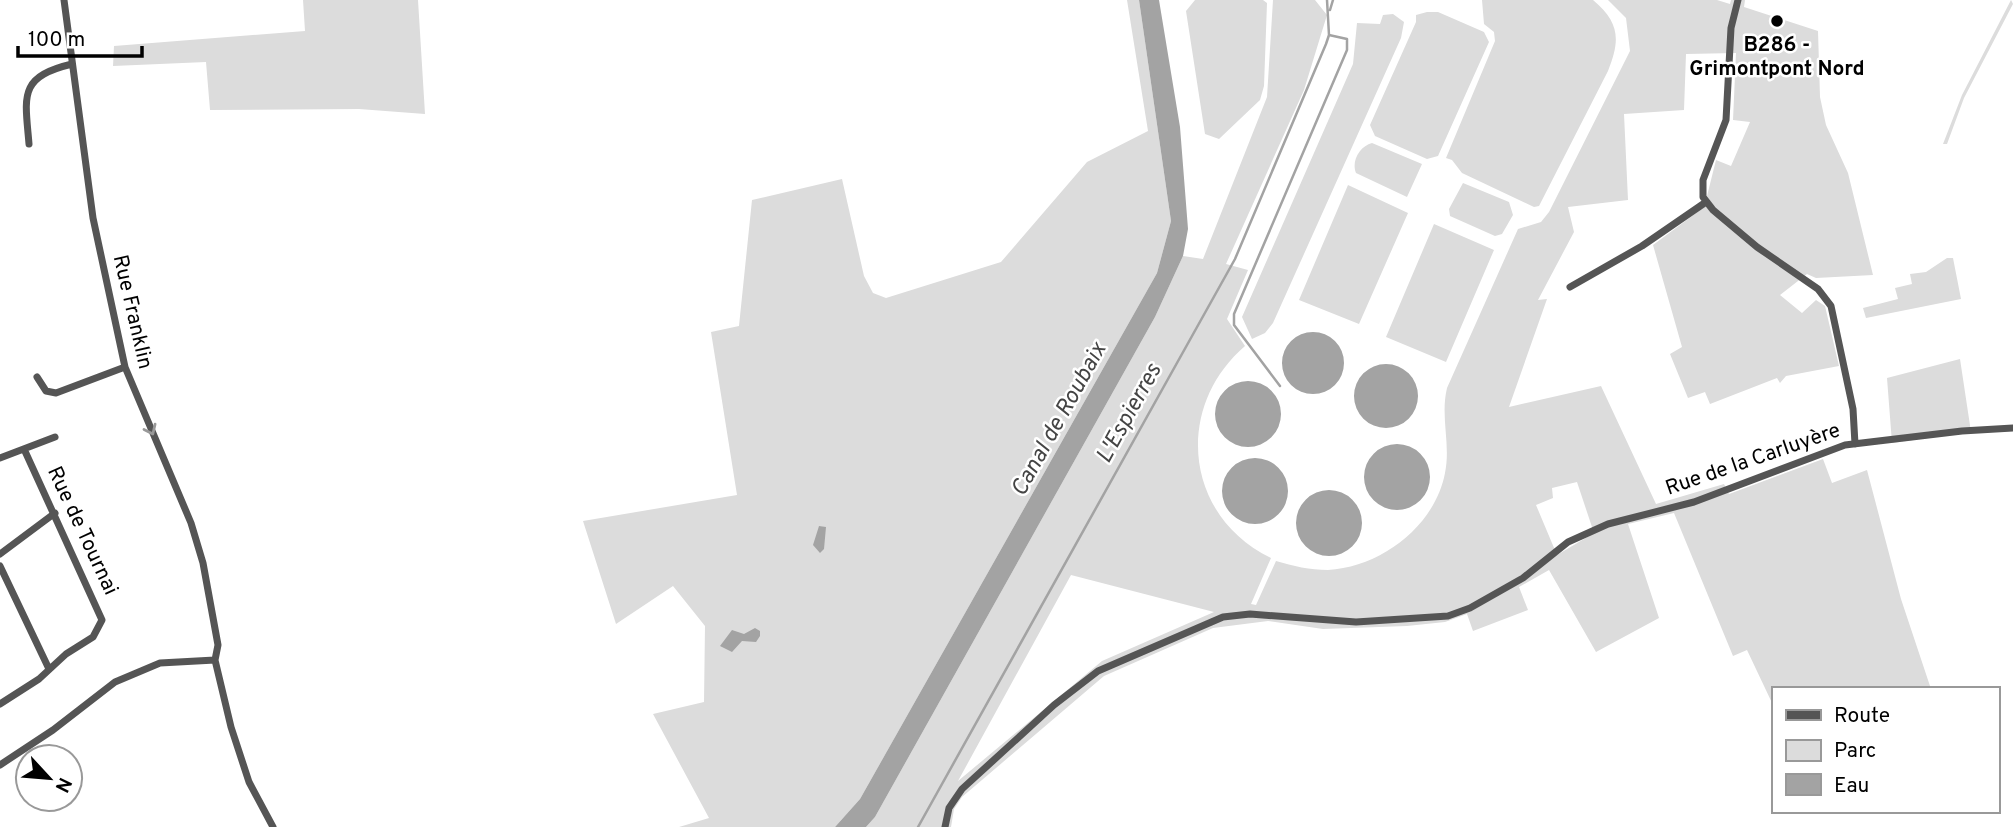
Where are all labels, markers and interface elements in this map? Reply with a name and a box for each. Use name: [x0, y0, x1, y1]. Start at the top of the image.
marker: B286 - Grimontpont Nord: [1769, 13, 1785, 29]
scale bar: [18, 14, 142, 58]
text: 100 m: [28, 27, 85, 54]
place label: B286 - Grimontpont Nord: [1689, 32, 1865, 83]
street label: Rue Franklin: [106, 252, 158, 372]
water label: Canal de Roubaix: [1006, 337, 1115, 502]
water label: L'Espierres: [1091, 358, 1170, 469]
street label: Rue de la Carluyère: [1662, 417, 1844, 503]
one-way arrow: [143, 423, 157, 435]
street label: Rue de Tournai: [40, 462, 124, 600]
legend: [1772, 687, 1999, 813]
text: Route: [1834, 703, 1890, 730]
text: Parc: [1834, 738, 1876, 765]
north arrow: [14, 743, 84, 813]
text: N: [49, 773, 76, 796]
text: Eau: [1834, 773, 1869, 800]

